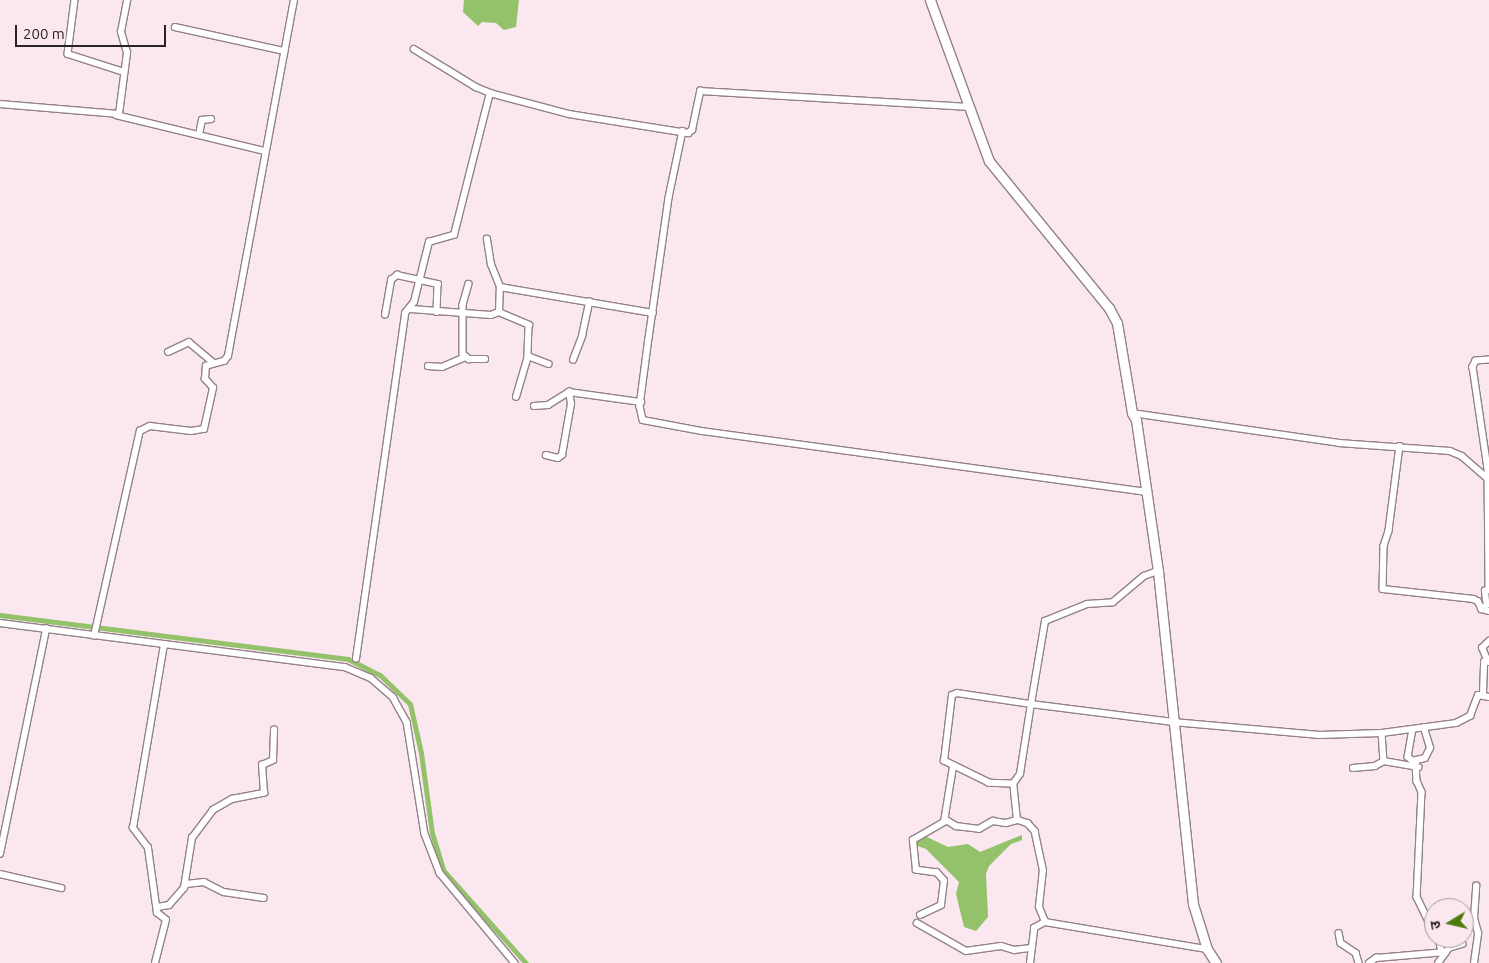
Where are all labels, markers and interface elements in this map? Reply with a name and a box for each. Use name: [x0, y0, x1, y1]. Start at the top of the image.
scale bar: [18, 15, 169, 47]
text: 200 m: [23, 25, 65, 42]
north arrow: [1424, 898, 1474, 948]
text: उ: [1427, 920, 1444, 931]

